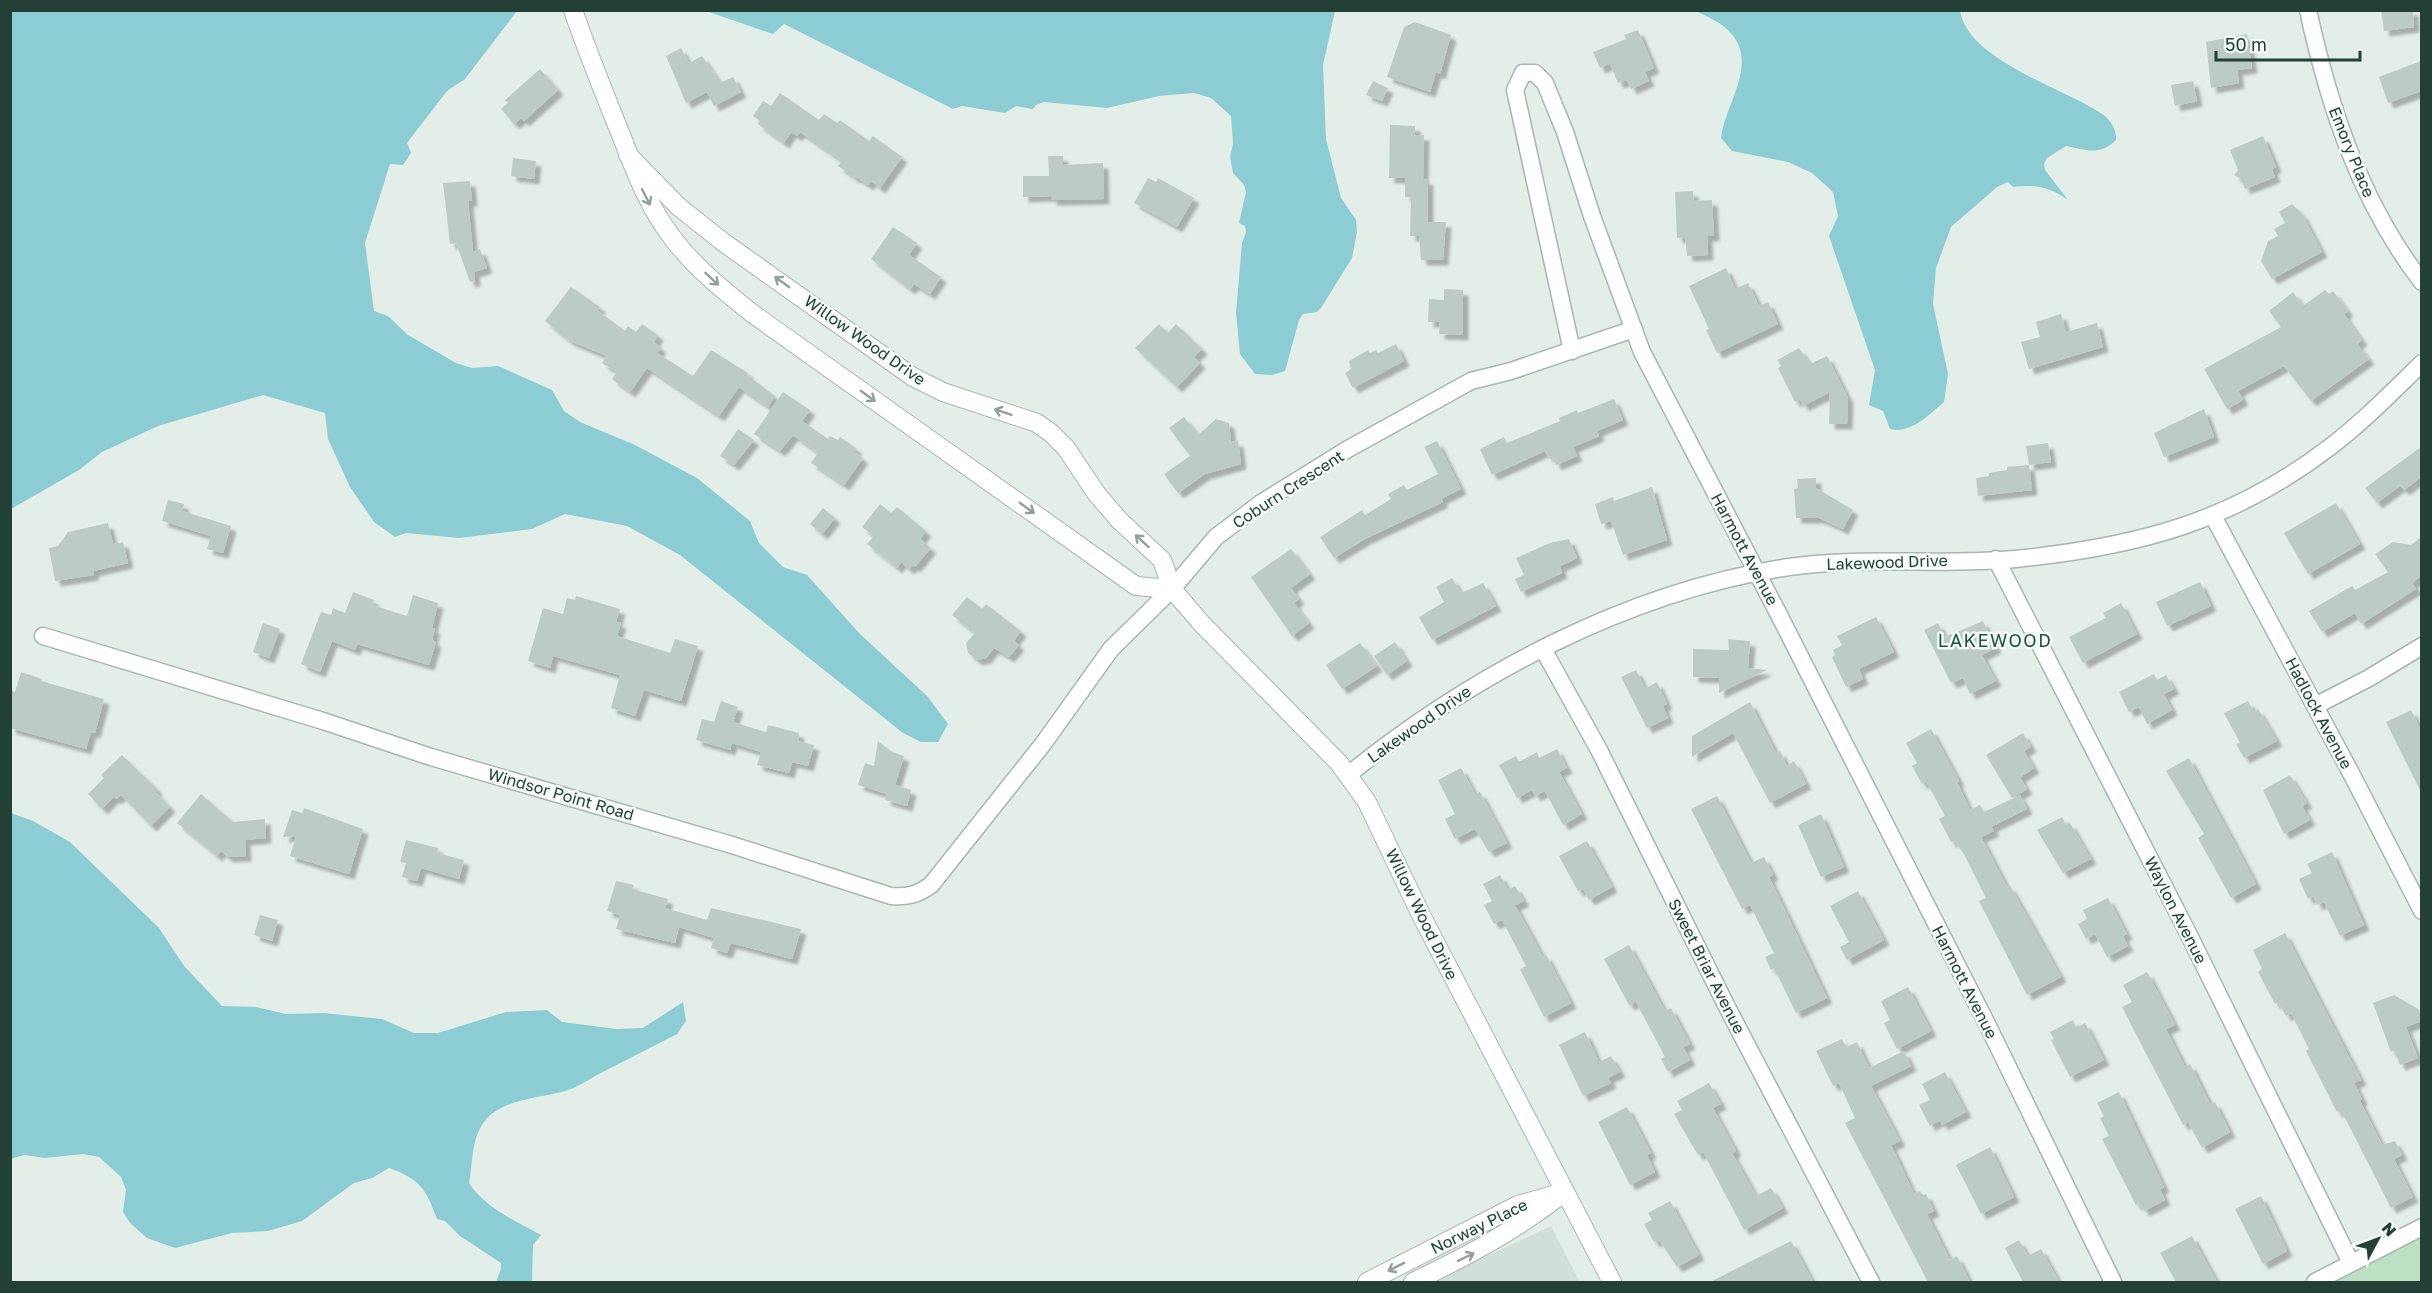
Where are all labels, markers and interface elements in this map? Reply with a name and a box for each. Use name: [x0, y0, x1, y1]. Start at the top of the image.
scale bar: [2216, 24, 2360, 62]
text: 50 m: [2225, 33, 2267, 55]
street label: Emory Place: [2325, 104, 2379, 200]
one-way arrow: [641, 188, 652, 206]
one-way arrow: [704, 272, 719, 286]
one-way arrow: [775, 276, 791, 289]
street label: Willow Wood Drive: [800, 291, 930, 389]
one-way arrow: [859, 390, 875, 402]
one-way arrow: [994, 406, 1013, 417]
street label: Coburn Crescent: [1229, 446, 1347, 532]
street label: Harmott Avenue: [1707, 489, 1783, 609]
one-way arrow: [1019, 502, 1035, 514]
one-way arrow: [1135, 534, 1150, 548]
street label: Lakewood Drive: [1826, 550, 1948, 574]
district label: LAKEWOOD: [1938, 629, 2052, 651]
street label: Hadlock Avenue: [2281, 654, 2357, 772]
street label: Lakewood Drive: [1363, 681, 1475, 767]
street label: Windsor Point Road: [486, 764, 636, 824]
street label: Willow Wood Drive: [1382, 845, 1462, 983]
street label: Waylon Avenue: [2140, 853, 2212, 967]
street label: Sweet Briar Avenue: [1664, 895, 1750, 1037]
street label: Harmott Avenue: [1928, 922, 2002, 1042]
street label: Norway Place: [1427, 1194, 1531, 1258]
north arrow: [2348, 1209, 2408, 1269]
text: N: [2378, 1218, 2401, 1240]
one-way arrow: [1456, 1250, 1474, 1262]
one-way arrow: [1388, 1261, 1406, 1273]

